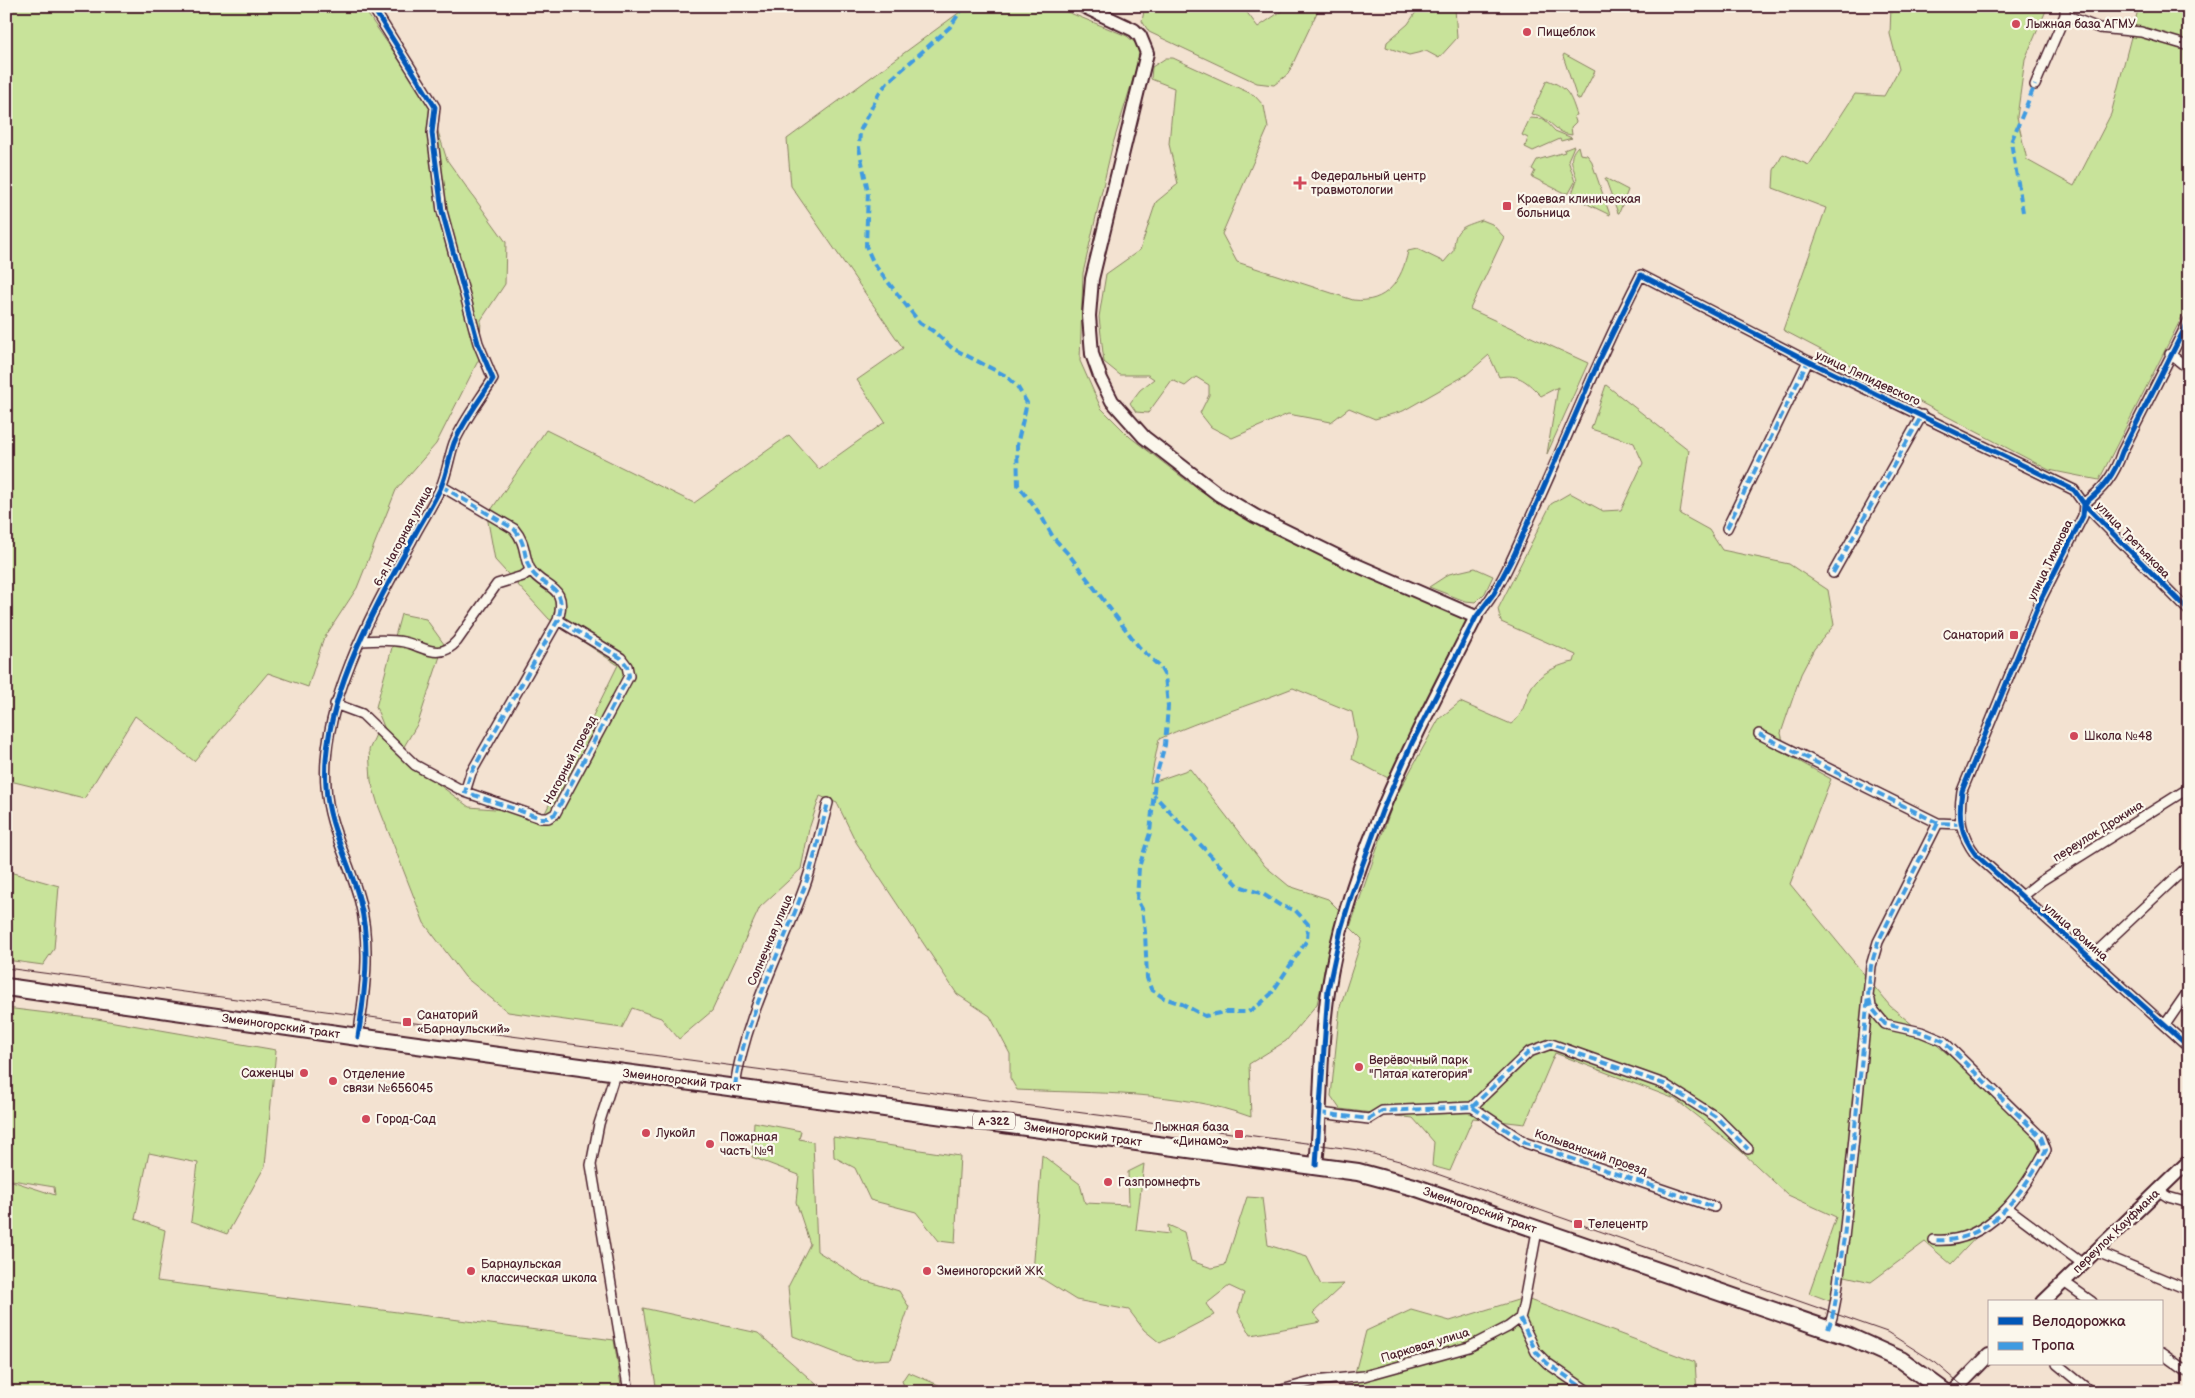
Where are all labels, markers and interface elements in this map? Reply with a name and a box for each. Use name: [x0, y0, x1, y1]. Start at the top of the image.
place label: Лыжная база АГМУ: [2025, 17, 2136, 32]
marker: Лыжная база АГМУ: [2010, 18, 2022, 30]
place label: Пищеблок: [1537, 25, 1596, 40]
marker: Пищеблок: [1521, 26, 1533, 38]
place label: Федеральный центр травмотологии: [1311, 169, 1426, 198]
marker: Федеральный центр травмотологии: [1293, 176, 1307, 190]
place label: Краевая клиническая больница: [1517, 192, 1641, 221]
marker: Краевая клиническая больница: [1501, 200, 1513, 212]
street label: улица Ляпидевского: [1813, 348, 1922, 409]
street label: 6-я Нагорная улица: [371, 483, 436, 589]
street label: улица Третьякова: [2092, 499, 2173, 582]
street label: улица Тихонова: [2024, 517, 2077, 603]
place label: Санаторий: [1943, 628, 2004, 643]
marker: Санаторий: [2008, 629, 2020, 641]
street label: Нагорный проезд: [541, 713, 601, 807]
place label: Школа №48: [2084, 729, 2152, 744]
marker: Школа №48: [2068, 730, 2080, 742]
street label: переулок Дрокина: [2050, 798, 2146, 865]
street label: Солнечная улица: [744, 892, 796, 988]
street label: улица Фомина: [2040, 900, 2111, 964]
place label: Санаторий «Барнаульский»: [417, 1008, 511, 1037]
street label: Змеиногорский тракт: [221, 1011, 341, 1042]
marker: Санаторий «Барнаульский»: [401, 1016, 413, 1028]
place label: Верёвочный парк "Пятая категория": [1369, 1053, 1472, 1082]
marker: Верёвочный парк "Пятая категория": [1353, 1061, 1365, 1073]
place label: Саженцы: [241, 1066, 294, 1081]
street label: Змеиногорский тракт: [622, 1066, 742, 1095]
marker: Саженцы: [298, 1067, 310, 1079]
place label: Отделение связи №656045: [343, 1067, 433, 1096]
marker: Отделение связи №656045: [327, 1075, 339, 1087]
place label: Город-Сад: [376, 1112, 436, 1127]
road number: А-322: [973, 1112, 1015, 1130]
marker: Город-Сад: [360, 1113, 372, 1125]
street label: Змеиногорский тракт: [1023, 1119, 1143, 1150]
place label: Лыжная база «Динамо»: [1153, 1120, 1229, 1149]
place label: Лукойл: [655, 1126, 695, 1141]
street label: Колыванский проезд: [1532, 1126, 1650, 1179]
marker: Лукойл: [640, 1127, 652, 1139]
marker: Лыжная база «Динамо»: [1233, 1128, 1245, 1140]
place label: Пожарная часть №9: [720, 1130, 778, 1159]
marker: Пожарная часть №9: [704, 1138, 716, 1150]
place label: Газпромнефть: [1118, 1175, 1200, 1190]
marker: Газпромнефть: [1102, 1176, 1114, 1188]
street label: Змеиногорский тракт: [1421, 1184, 1539, 1237]
street label: переулок Кауфмана: [2070, 1186, 2163, 1277]
place label: Телецентр: [1588, 1217, 1648, 1232]
marker: Телецентр: [1572, 1218, 1584, 1230]
place label: Барнаульская классическая школа: [481, 1257, 597, 1286]
place label: Змеиногорский ЖК: [937, 1264, 1043, 1279]
marker: Барнаульская классическая школа: [465, 1265, 477, 1277]
marker: Змеиногорский ЖК: [921, 1265, 933, 1277]
legend: [1988, 1300, 2162, 1366]
text: Велодорожка: [2032, 1312, 2126, 1331]
street label: Парковая улица: [1379, 1325, 1471, 1366]
text: Тропа: [2032, 1336, 2075, 1355]

